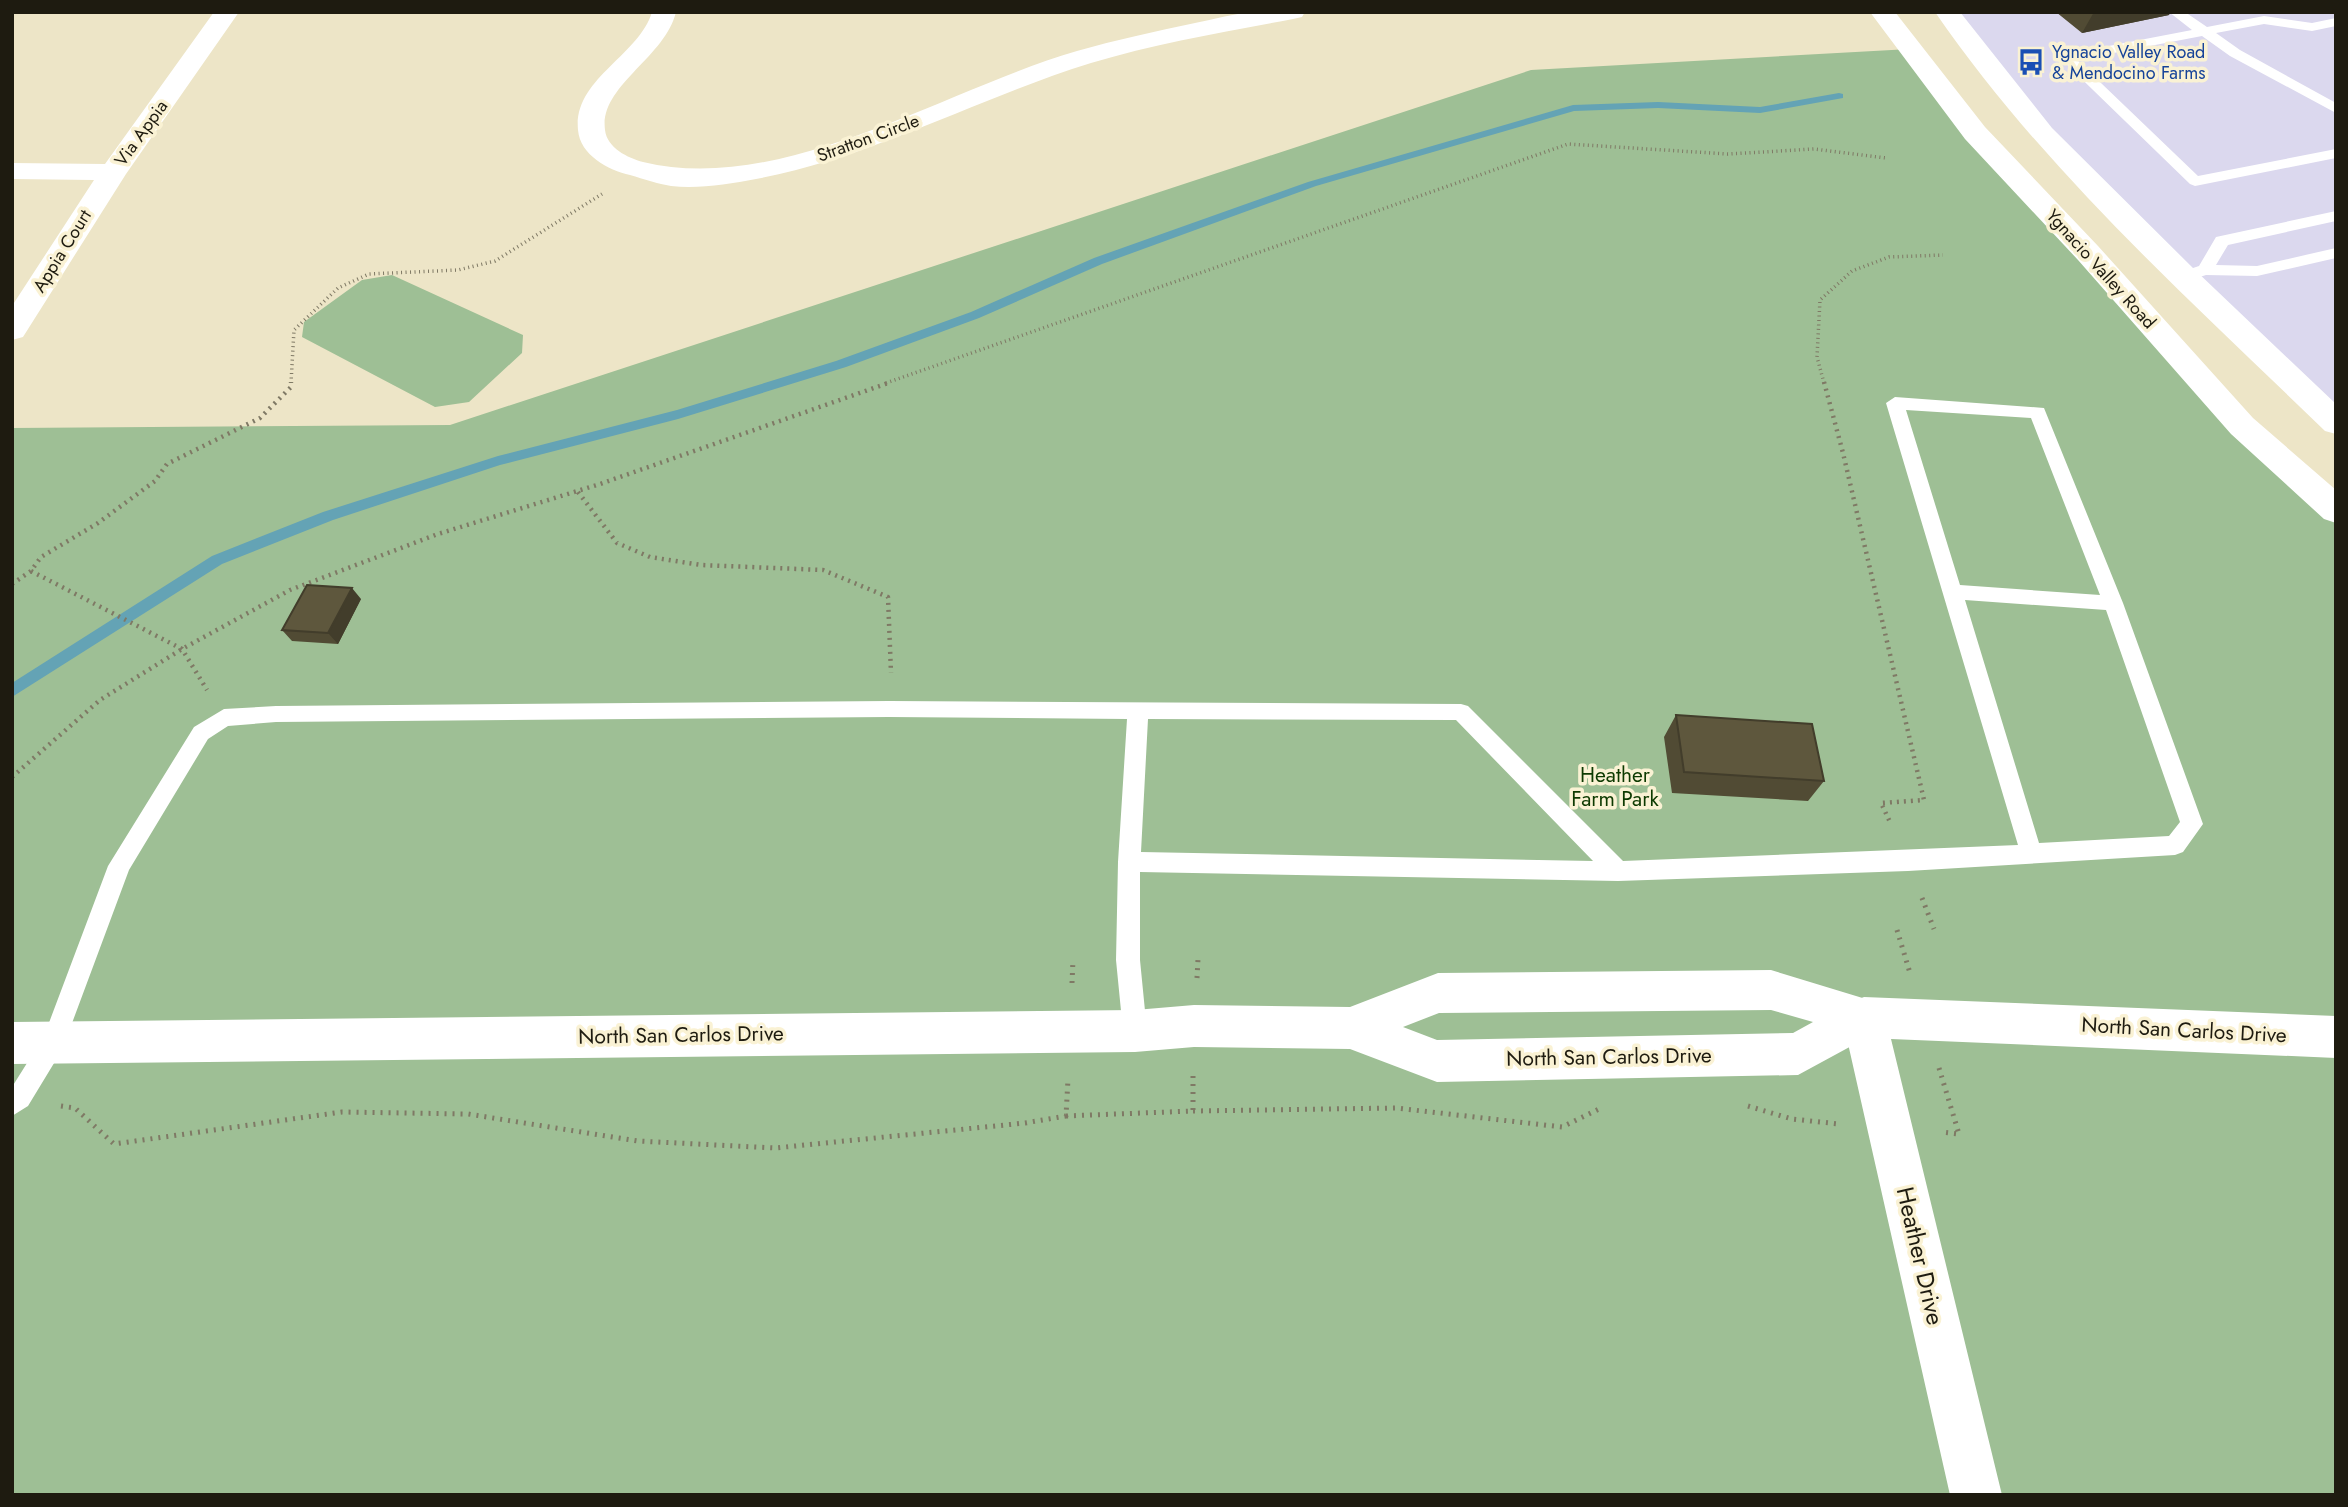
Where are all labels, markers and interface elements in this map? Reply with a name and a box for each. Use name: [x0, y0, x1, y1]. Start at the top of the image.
place label: Ygnacio Valley Road & Mendocino Farms: [2052, 39, 2206, 86]
bus stop icon: Ygnacio Valley Road & Mendocino Farms: [2016, 47, 2046, 77]
street label: Via Appia: [108, 94, 174, 172]
street label: Stratton Circle: [813, 107, 923, 169]
street label: Ygnacio Valley Road: [2040, 203, 2162, 335]
street label: Appia Court: [26, 204, 98, 297]
park label: Heather Farm Park: [1571, 760, 1659, 814]
street label: North San Carlos Drive: [2081, 1010, 2288, 1050]
street label: North San Carlos Drive: [578, 1018, 784, 1052]
street label: North San Carlos Drive: [1506, 1040, 1712, 1074]
street label: Heather Drive: [1888, 1183, 1953, 1328]

